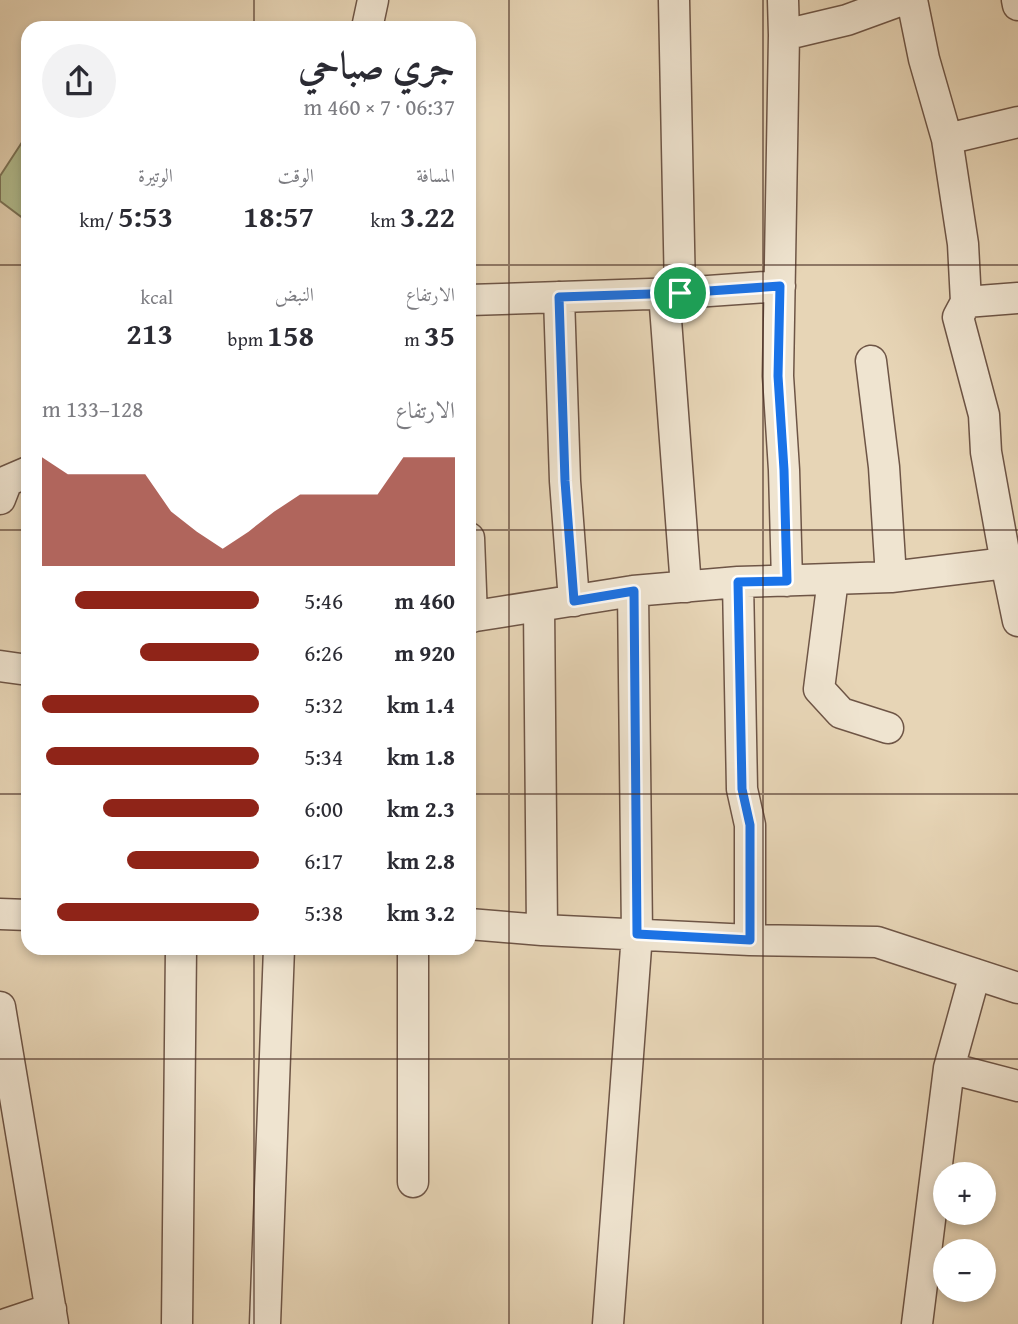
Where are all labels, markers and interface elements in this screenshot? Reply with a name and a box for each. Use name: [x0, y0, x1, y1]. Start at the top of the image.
text: جري صباحي: [298, 36, 455, 92]
button: share: [42, 44, 116, 118]
text: 06:37 · 7 × 460 m: [303, 90, 455, 123]
text: الوتيرة: [138, 161, 173, 189]
text: الوقت: [278, 161, 314, 189]
text: المسافة: [416, 161, 455, 189]
text: 5:53: [118, 194, 173, 238]
text: 18:57: [243, 194, 314, 238]
text: 3.22: [400, 194, 455, 238]
text: /km: [80, 206, 118, 234]
text: km: [371, 206, 400, 234]
pin: [650, 263, 710, 323]
icon: arrive: [661, 274, 699, 312]
text: النبض: [275, 280, 314, 308]
text: الارتفاع: [406, 280, 455, 308]
text: kcal: [141, 283, 173, 311]
text: 213: [126, 311, 173, 355]
text: 158: [267, 313, 314, 357]
text: 35: [424, 313, 455, 357]
text: bpm: [228, 325, 267, 353]
text: m: [404, 325, 424, 353]
text: 128–133 m: [42, 392, 143, 425]
text: الارتفاع: [395, 393, 455, 426]
text: 5:46: [304, 584, 343, 617]
text: 460 m: [394, 584, 455, 617]
text: 6:26: [304, 636, 343, 669]
text: 920 m: [394, 636, 455, 669]
text: 5:32: [304, 688, 343, 721]
text: 1.4 km: [387, 688, 455, 721]
text: 5:34: [304, 740, 343, 773]
text: 1.8 km: [387, 740, 455, 773]
text: 6:00: [304, 792, 343, 825]
text: 2.3 km: [387, 792, 455, 825]
text: 6:17: [304, 844, 343, 877]
text: 2.8 km: [387, 844, 455, 877]
text: 5:38: [304, 896, 343, 929]
text: 3.2 km: [387, 896, 455, 929]
map controls: [933, 1162, 996, 1302]
button: +: [933, 1162, 996, 1225]
button: −: [933, 1239, 996, 1302]

